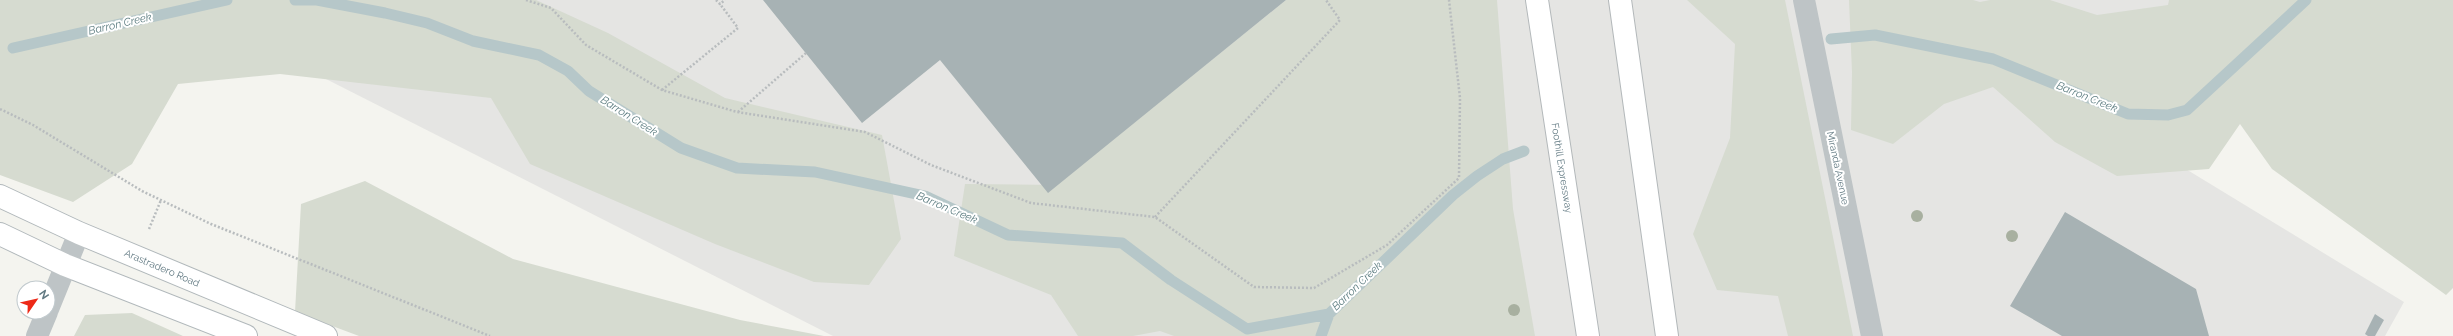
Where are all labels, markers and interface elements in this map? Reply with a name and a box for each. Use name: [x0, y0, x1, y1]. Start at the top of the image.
water label: Barron Creek: [87, 10, 153, 38]
water label: Barron Creek: [2055, 79, 2120, 115]
water label: Barron Creek: [598, 93, 660, 139]
street label: Foothill Expressway: [1549, 122, 1575, 214]
street label: Miranda Avenue: [1825, 130, 1851, 206]
water label: Barron Creek: [915, 189, 979, 227]
street label: Arastradero Road: [123, 247, 201, 289]
water label: Barron Creek: [1329, 259, 1385, 313]
north arrow: [16, 280, 56, 320]
text: N: [36, 288, 52, 302]

